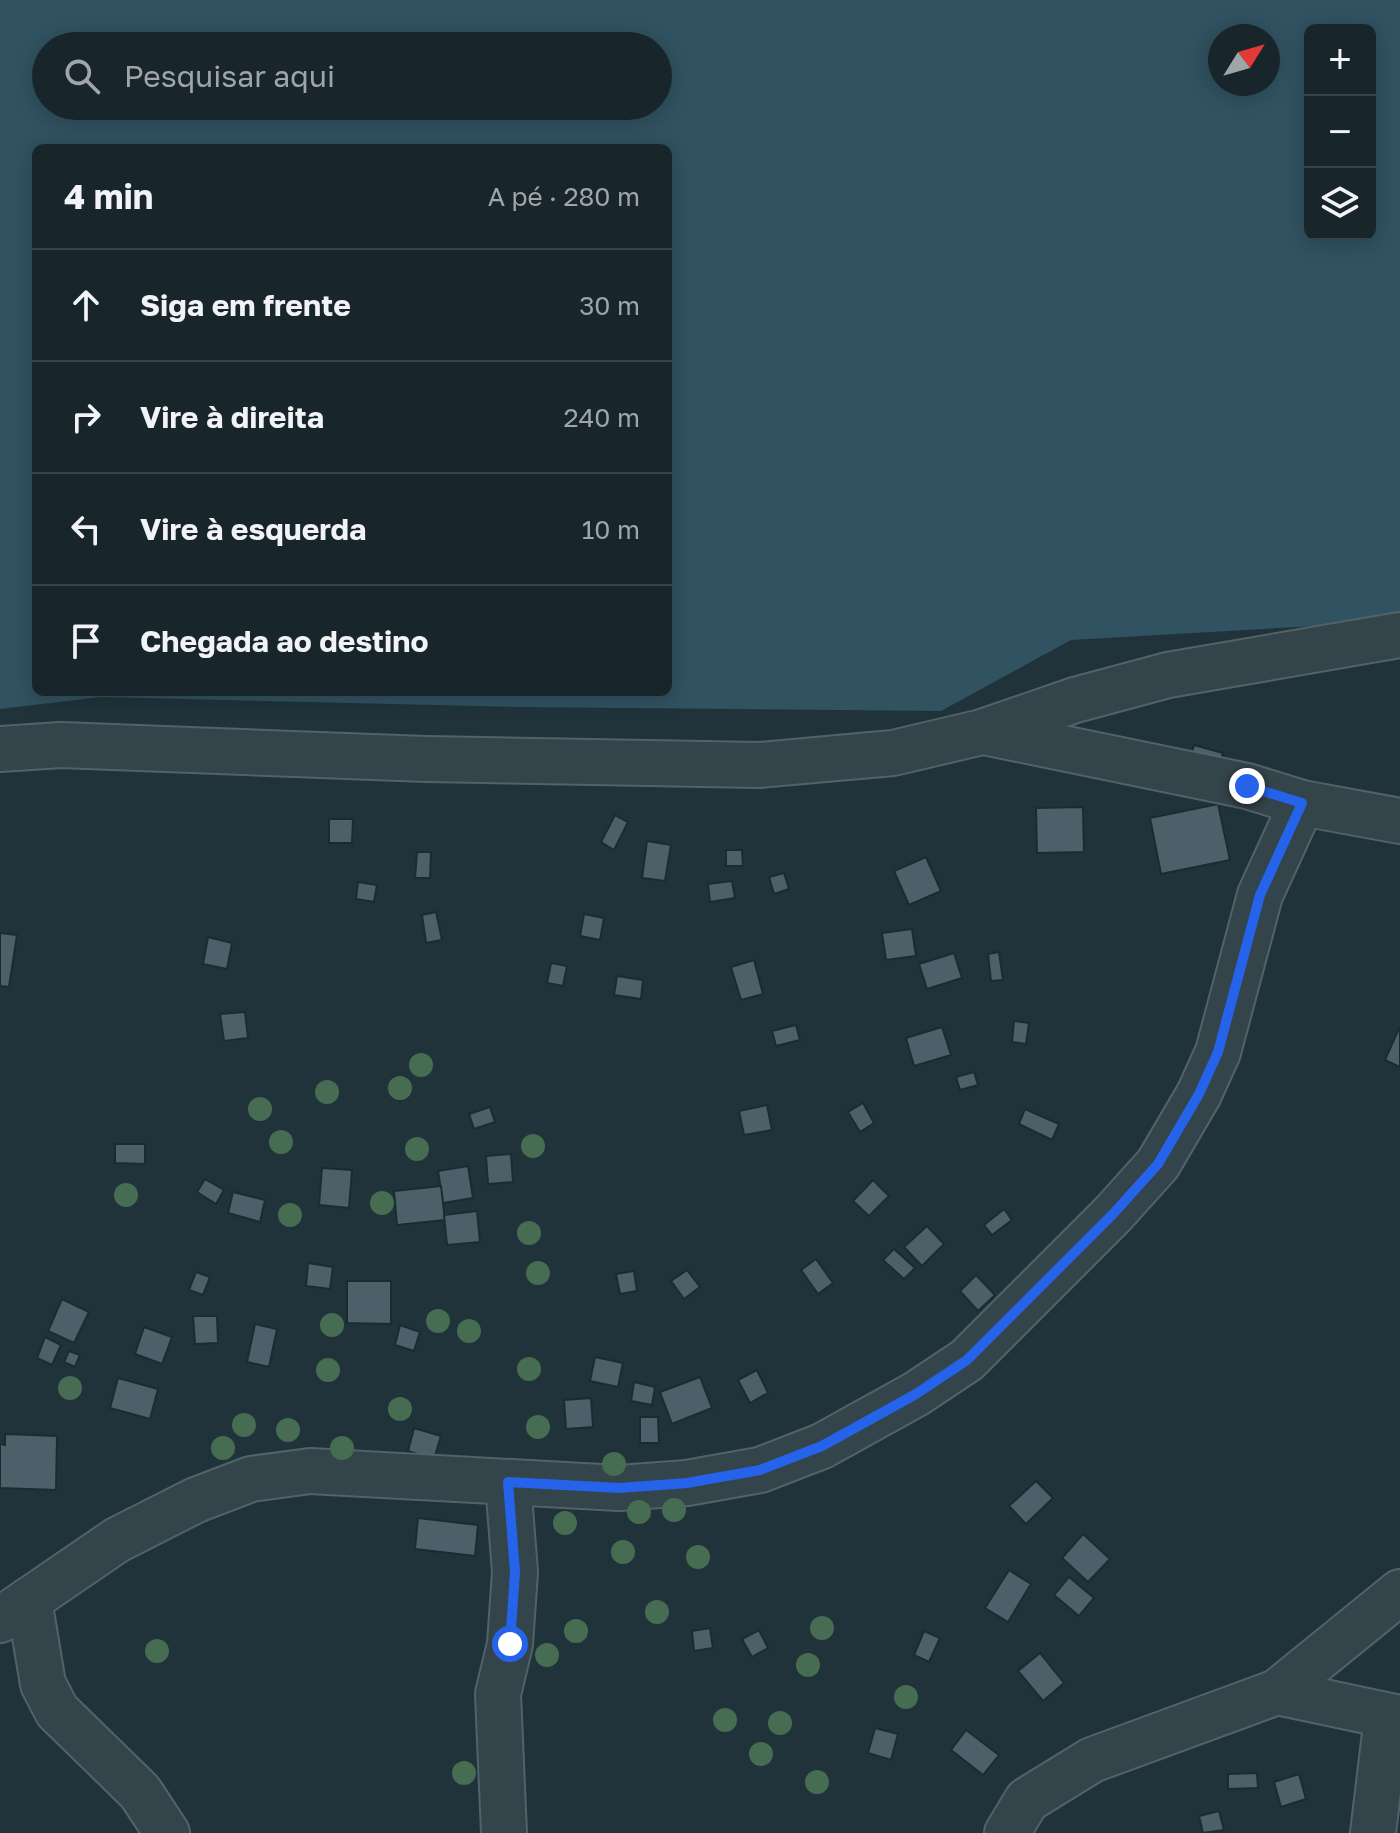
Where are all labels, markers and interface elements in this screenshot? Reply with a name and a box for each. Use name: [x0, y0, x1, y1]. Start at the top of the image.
north arrow: [1208, 24, 1280, 96]
map controls: [1304, 24, 1376, 240]
button: +: [1304, 24, 1376, 96]
search box: [32, 32, 672, 120]
icon: search: [60, 54, 104, 98]
text: Pesquisar aqui: [124, 58, 335, 94]
button: −: [1304, 96, 1376, 168]
button: layers: [1304, 168, 1376, 240]
text: 4 min: [64, 176, 153, 216]
text: A pé · 280 m: [488, 181, 640, 212]
icon: ahead: [64, 283, 108, 327]
text: Siga em frente: [140, 287, 351, 323]
text: 30 m: [579, 290, 640, 321]
icon: right: [64, 395, 108, 439]
text: Vire à direita: [140, 399, 324, 435]
text: 240 m: [563, 402, 640, 433]
icon: left: [64, 507, 108, 551]
text: Vire à esquerda: [140, 511, 366, 547]
text: 10 m: [582, 514, 640, 545]
icon: arrive: [64, 619, 108, 663]
text: Chegada ao destino: [140, 623, 428, 659]
route end: [1229, 768, 1265, 804]
route start: [492, 1626, 528, 1662]

